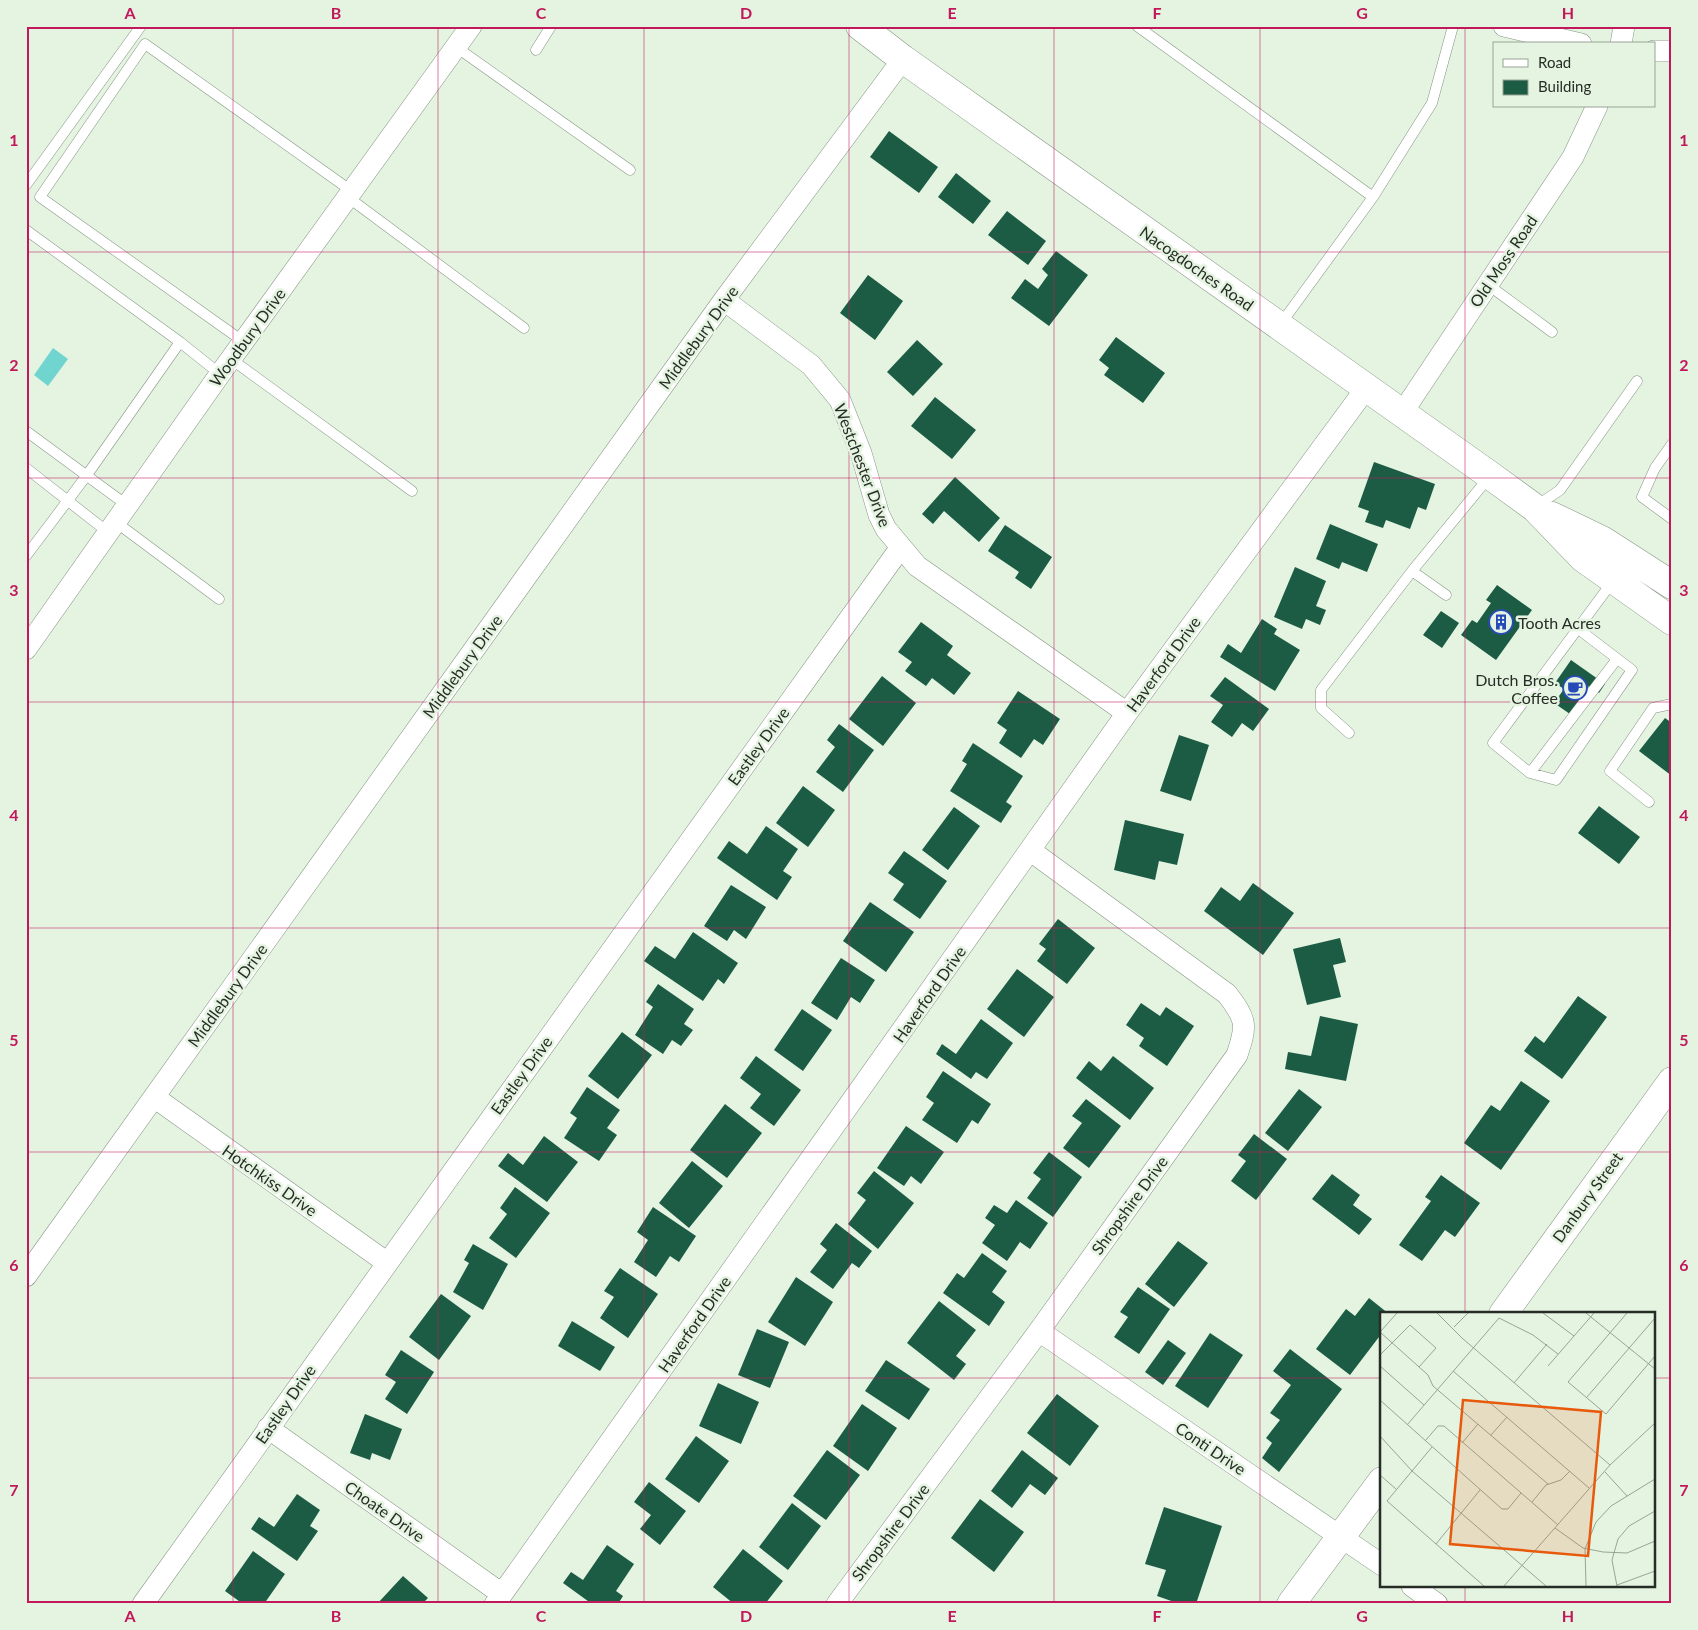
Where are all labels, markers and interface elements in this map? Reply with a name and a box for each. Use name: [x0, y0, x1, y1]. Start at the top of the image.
text: A: [123, 3, 136, 22]
text: B: [331, 3, 341, 22]
text: C: [536, 3, 547, 22]
text: D: [740, 3, 752, 22]
text: E: [947, 3, 957, 22]
text: F: [1152, 3, 1162, 22]
text: G: [1356, 3, 1368, 22]
text: H: [1562, 3, 1574, 22]
legend: [1493, 42, 1656, 108]
text: Road: [1538, 53, 1571, 71]
text: Building: [1538, 77, 1591, 95]
text: 1: [9, 130, 19, 149]
text: 1: [1679, 130, 1689, 149]
street label: Old Moss Road: [1465, 211, 1541, 311]
street label: Nacogdoches Road: [1137, 222, 1257, 314]
street label: Middlebury Drive: [654, 282, 742, 392]
street label: Woodbury Drive: [205, 284, 289, 390]
text: 2: [9, 355, 19, 374]
text: 2: [1679, 355, 1689, 374]
street label: Westchester Drive: [831, 401, 895, 529]
text: 3: [9, 580, 19, 599]
text: 3: [1679, 580, 1689, 599]
building icon: Tooth Acres: [1488, 609, 1514, 635]
street label: Middlebury Drive: [418, 611, 506, 721]
street label: Haverford Drive: [1122, 613, 1204, 715]
place label: Tooth Acres: [1518, 613, 1601, 632]
place label: Dutch Bros. Coffee: [1475, 670, 1558, 707]
cafe icon: Dutch Bros. Coffee: [1562, 675, 1588, 701]
street label: Eastley Drive: [723, 703, 793, 789]
text: 4: [9, 805, 19, 824]
text: 4: [1679, 805, 1689, 824]
street label: Middlebury Drive: [183, 940, 271, 1050]
street label: Haverford Drive: [889, 942, 969, 1046]
text: 5: [9, 1030, 19, 1049]
text: 5: [1679, 1030, 1689, 1049]
street label: Eastley Drive: [486, 1032, 556, 1118]
street label: Hotchkiss Drive: [219, 1140, 321, 1220]
street label: Danbury Street: [1548, 1148, 1626, 1246]
street label: Shropshire Drive: [1087, 1152, 1171, 1258]
text: 6: [9, 1255, 19, 1274]
text: 6: [1679, 1255, 1689, 1274]
street label: Haverford Drive: [654, 1272, 734, 1376]
inset map: [1380, 1312, 1656, 1588]
street label: Eastley Drive: [251, 1361, 319, 1447]
street label: Conti Drive: [1172, 1418, 1250, 1478]
street label: Choate Drive: [341, 1477, 429, 1545]
text: 7: [9, 1480, 19, 1499]
street label: Shropshire Drive: [847, 1480, 933, 1584]
text: 7: [1679, 1480, 1689, 1499]
text: A: [123, 1606, 136, 1625]
text: B: [331, 1606, 341, 1625]
text: C: [536, 1606, 547, 1625]
text: D: [740, 1606, 752, 1625]
text: E: [947, 1606, 957, 1625]
text: F: [1152, 1606, 1162, 1625]
text: G: [1356, 1606, 1368, 1625]
text: H: [1562, 1606, 1574, 1625]

